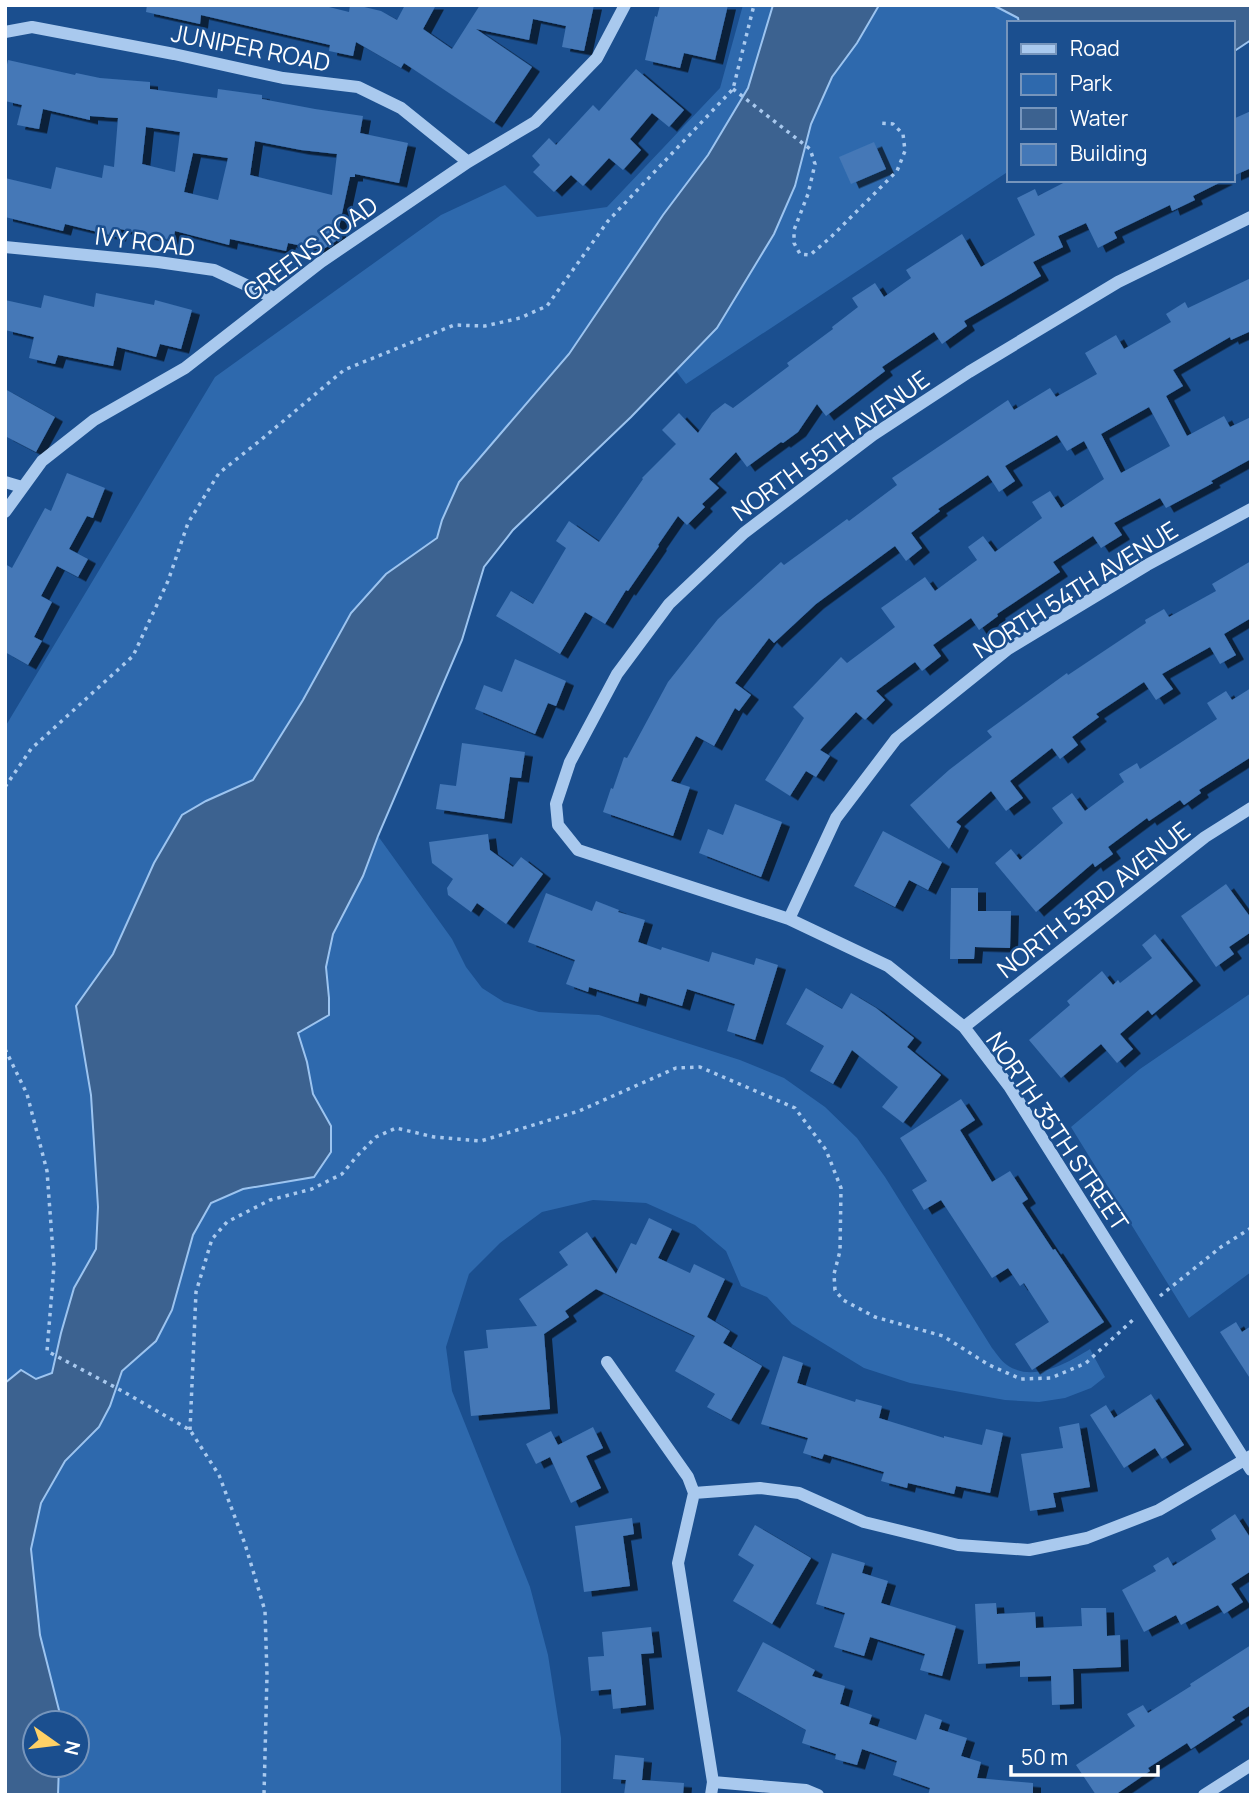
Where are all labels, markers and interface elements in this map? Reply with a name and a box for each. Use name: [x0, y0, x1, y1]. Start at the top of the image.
street label: JUNIPER ROAD: [169, 15, 333, 79]
legend: [1007, 21, 1235, 182]
text: Road: [1070, 34, 1120, 62]
text: Park: [1070, 69, 1112, 97]
text: Water: [1070, 104, 1129, 132]
text: Building: [1070, 139, 1147, 167]
street label: GREENS ROAD: [236, 188, 384, 308]
street label: IVY ROAD: [93, 218, 197, 264]
street label: NORTH 55TH AVENUE: [725, 362, 935, 528]
street label: NORTH 54TH AVENUE: [967, 513, 1183, 665]
street label: NORTH 53RD AVENUE: [990, 813, 1196, 985]
street label: NORTH 35TH STREET: [979, 1025, 1137, 1237]
north arrow: [21, 1709, 91, 1779]
scale bar: [1011, 1734, 1158, 1778]
text: N: [58, 1738, 87, 1758]
text: 50 m: [1021, 1743, 1068, 1771]

